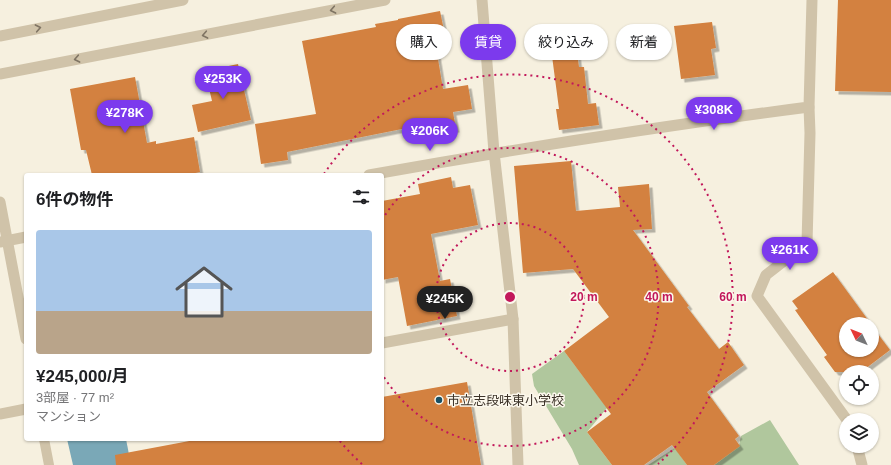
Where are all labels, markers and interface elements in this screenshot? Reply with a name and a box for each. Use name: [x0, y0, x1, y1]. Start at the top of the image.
one-way arrow: [330, 5, 336, 14]
chip: 購入: [396, 24, 452, 60]
chip: 賃貸: [460, 24, 516, 60]
chip: 絞り込み: [524, 24, 608, 60]
chip: 新着: [616, 24, 672, 60]
one-way arrow: [35, 25, 41, 33]
one-way arrow: [202, 30, 208, 38]
one-way arrow: [74, 54, 80, 63]
pin: ¥253K: [195, 66, 251, 100]
text: ¥253K: [204, 71, 242, 86]
pin: ¥308K: [686, 97, 742, 131]
pin: ¥278K: [97, 100, 153, 134]
text: ¥308K: [695, 102, 733, 117]
text: ¥278K: [106, 105, 144, 120]
pin: ¥206K: [402, 118, 458, 152]
text: ¥206K: [411, 123, 449, 138]
icon: filters: [350, 186, 372, 208]
text: 6件の物件: [36, 190, 113, 209]
pin: ¥261K: [762, 237, 818, 271]
text: ¥261K: [771, 242, 809, 257]
icon: home: [168, 256, 240, 328]
pin: ¥245K: [417, 286, 473, 320]
centre of rings: [503, 290, 517, 304]
text: 20 m: [570, 290, 598, 304]
text: 40 m: [645, 290, 673, 304]
text: 60 m: [719, 290, 747, 304]
text: ¥245K: [426, 291, 464, 306]
north arrow: [839, 317, 879, 357]
map controls: [839, 317, 879, 453]
button: locate: [839, 365, 879, 405]
text: ¥245,000/月: [36, 367, 129, 386]
text: 3部屋 · 77 m²: [36, 390, 114, 405]
place label: 市立志段味東小学校: [447, 393, 564, 408]
marker: 市立志段味東小学校: [434, 395, 444, 405]
text: マンション: [36, 409, 101, 424]
button: layers: [839, 413, 879, 453]

